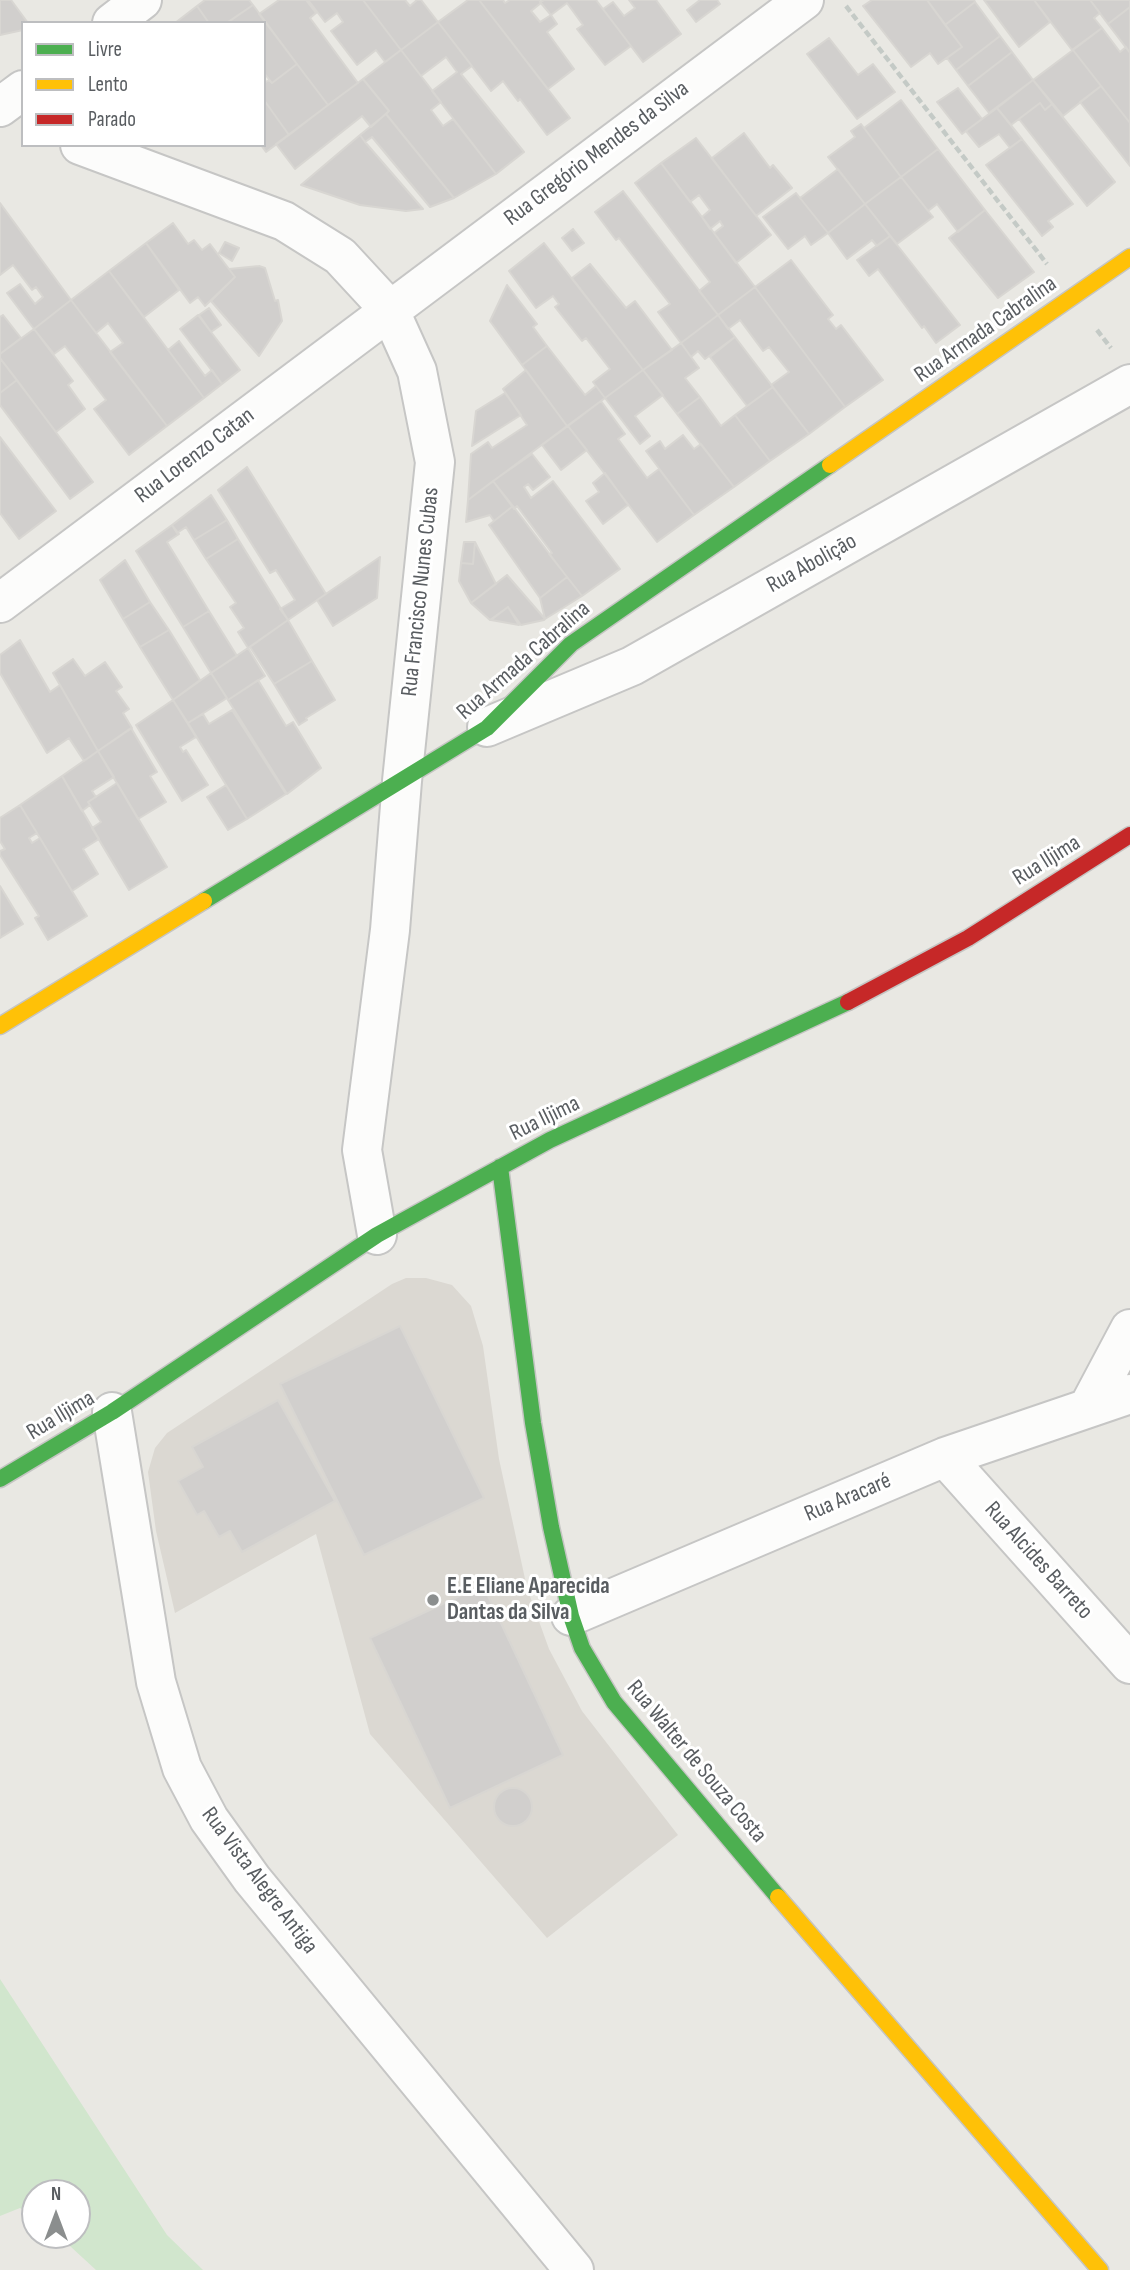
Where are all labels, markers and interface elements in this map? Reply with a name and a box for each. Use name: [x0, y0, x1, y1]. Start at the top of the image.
legend: [21, 21, 266, 147]
text: Livre: [88, 37, 122, 62]
text: Lento: [88, 72, 128, 97]
street label: Rua Gregório Mendes da Silva: [499, 76, 695, 232]
text: Parado: [88, 107, 136, 132]
street label: Rua Armada Cabralina: [910, 271, 1062, 389]
street label: Rua Lorenzo Catan: [130, 402, 260, 510]
street label: Rua Francisco Nunes Cubas: [396, 486, 446, 698]
street label: Rua Abolição: [762, 528, 862, 600]
street label: Rua Armada Cabralina: [452, 596, 596, 726]
street label: Rua Iljima: [1008, 830, 1086, 892]
street label: Rua Iljima: [506, 1090, 584, 1148]
street label: Rua Iljima: [22, 1385, 100, 1447]
street label: Rua Aracaré: [801, 1467, 895, 1529]
street label: Rua Alcides Barreto: [978, 1496, 1098, 1626]
place label: E.E Eliane Aparecida Dantas da Silva: [447, 1573, 610, 1627]
marker: E.E Eliane Aparecida Dantas da Silva: [425, 1592, 441, 1608]
street label: Rua Walter de Souza Costa: [620, 1675, 772, 1849]
street label: Rua Vista Alegre Antiga: [195, 1802, 323, 1960]
north arrow: [21, 2179, 91, 2249]
text: N: [51, 2183, 61, 2206]

